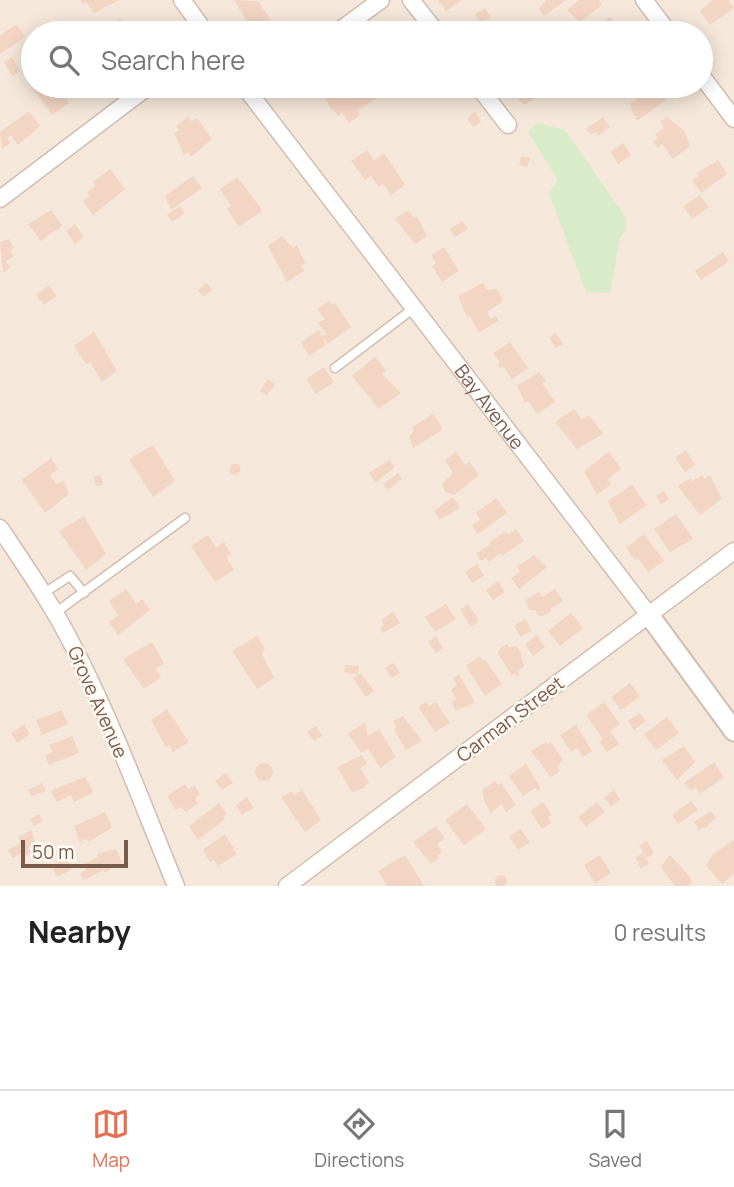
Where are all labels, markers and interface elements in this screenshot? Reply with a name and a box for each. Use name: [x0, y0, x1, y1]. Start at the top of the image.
search box: [21, 21, 713, 98]
icon: search: [45, 41, 83, 79]
text: Search here: [101, 42, 246, 78]
street label: Bay Avenue: [449, 359, 530, 455]
street label: Grove Avenue: [62, 642, 134, 762]
street label: Carman Street: [451, 670, 569, 768]
scale bar: [21, 837, 128, 869]
text: 50 m: [32, 839, 74, 865]
text: Nearby: [28, 911, 131, 952]
text: 0 results: [613, 916, 706, 948]
tab: Map: [92, 1105, 130, 1173]
tab: Directions: [314, 1105, 404, 1173]
tab: Saved: [588, 1105, 642, 1173]

